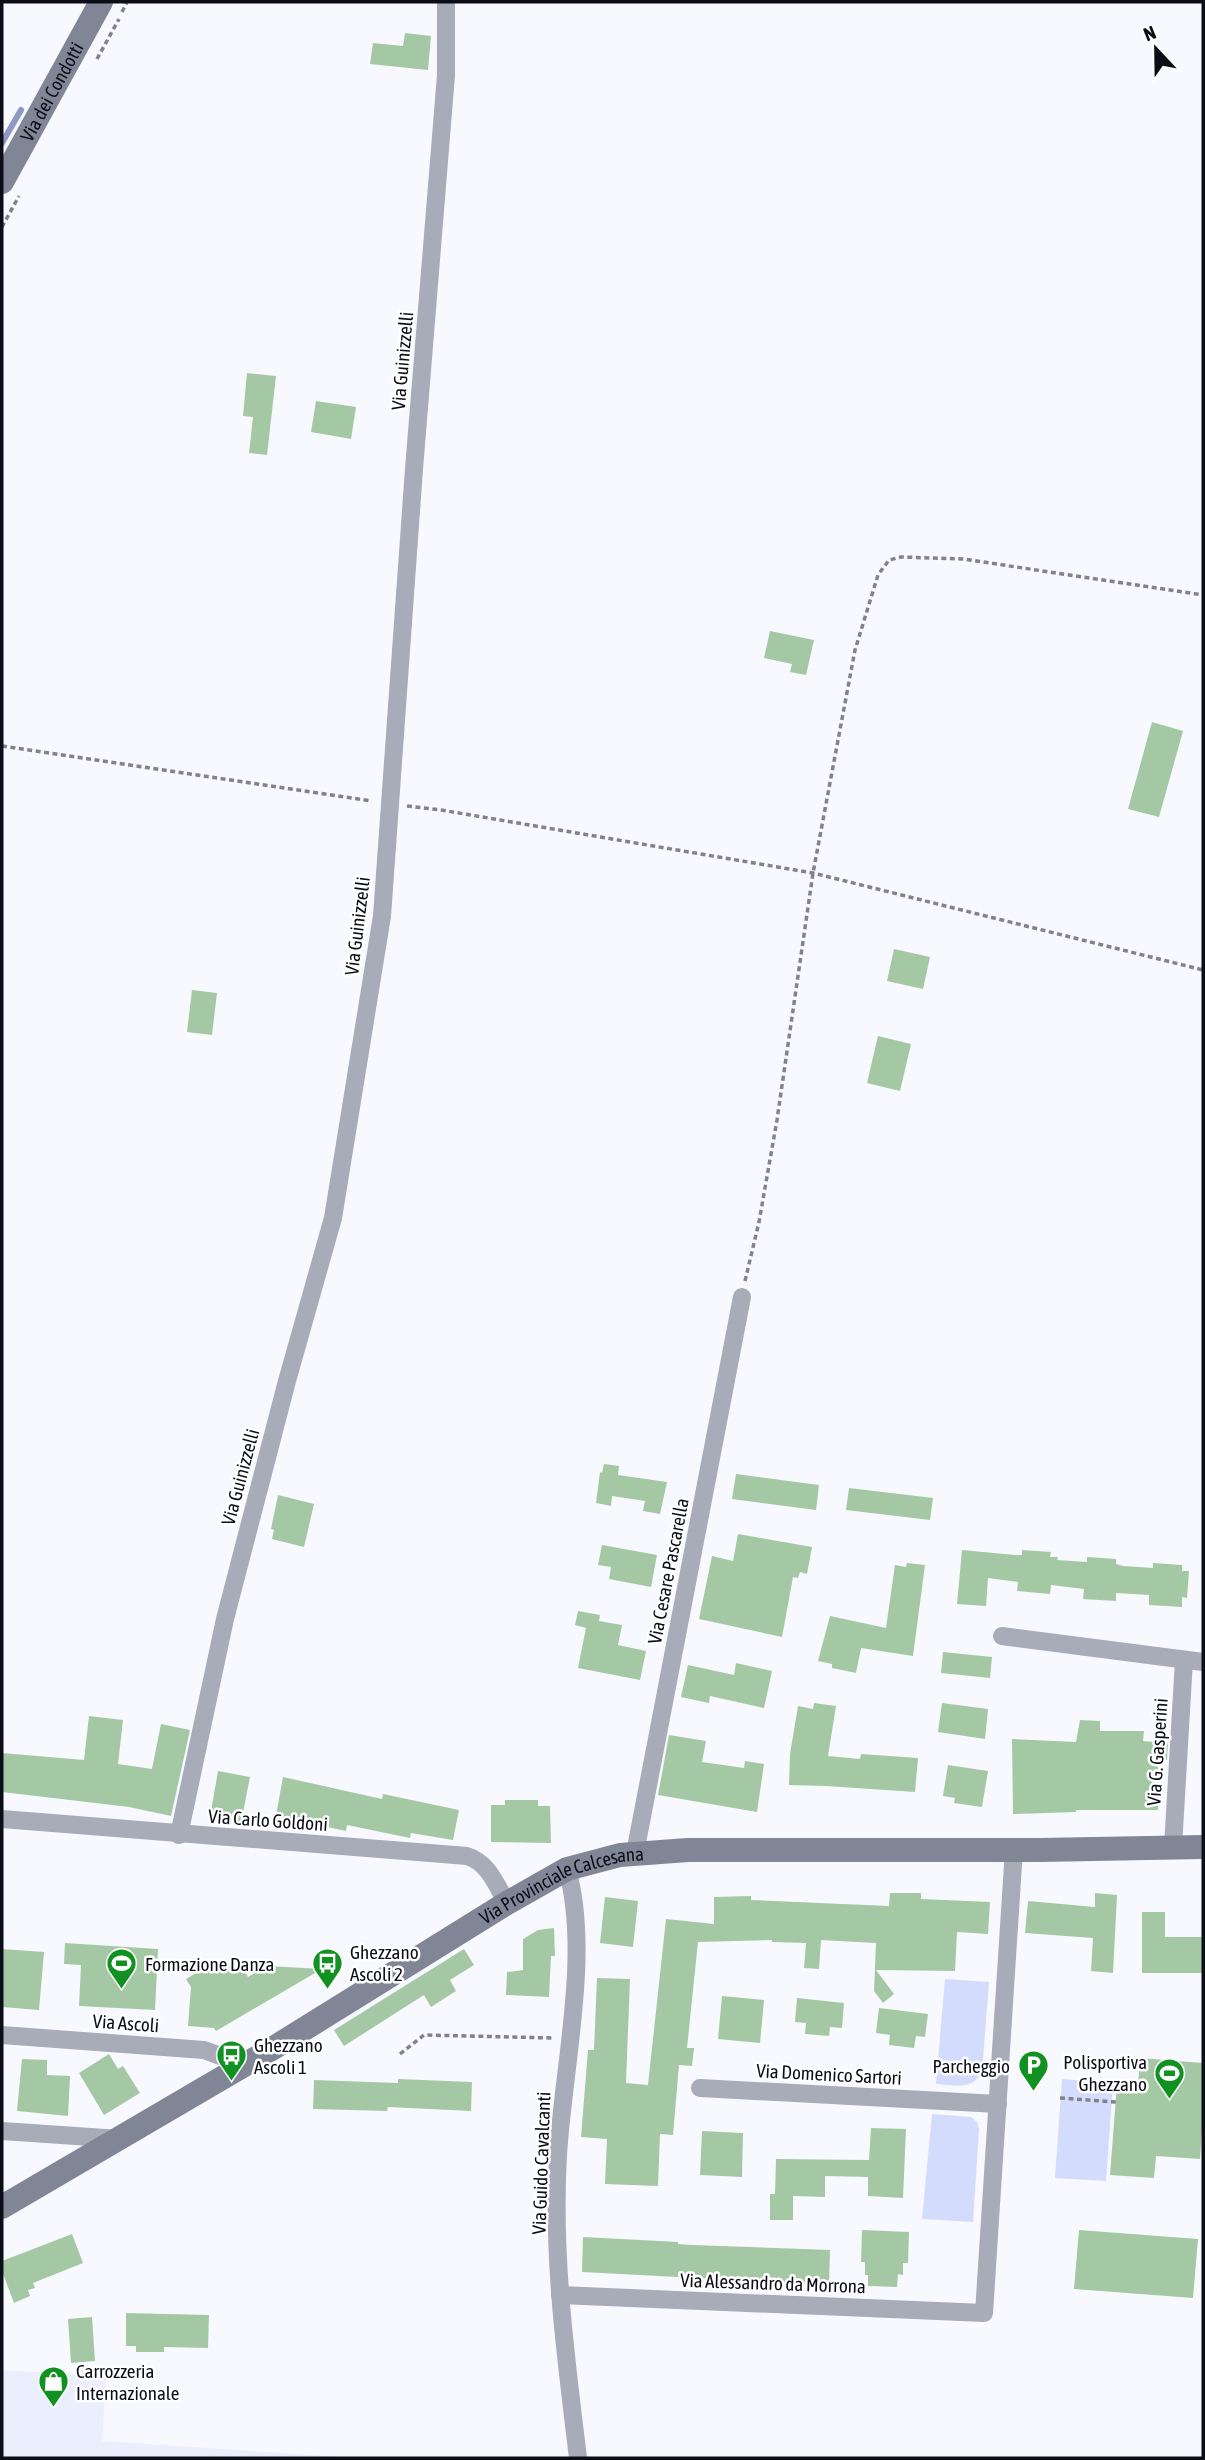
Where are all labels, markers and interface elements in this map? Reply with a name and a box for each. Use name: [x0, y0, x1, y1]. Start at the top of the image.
north arrow: [1121, 14, 1191, 84]
text: N: [1140, 21, 1159, 46]
street label: Via dei Condotti: [16, 38, 88, 145]
street label: Via Guinizzelli: [387, 311, 417, 411]
street label: Via Guinizzelli: [340, 876, 374, 976]
street label: Via Guinizzelli: [217, 1426, 263, 1528]
street label: Via Cesare Pascarella: [643, 1496, 693, 1646]
street label: Via G. Gasperini: [1142, 1697, 1172, 1807]
street label: Via Carlo Goldoni: [207, 1805, 329, 1835]
street label: Via Provinciale Calcesana: [475, 1842, 645, 1928]
place label: Ghezzano Ascoli 2: [350, 1941, 419, 1985]
bus stop icon: Ghezzano Ascoli 2: [310, 1946, 344, 1990]
sports icon: Formazione Danza: [105, 1947, 139, 1991]
place label: Formazione Danza: [145, 1953, 274, 1975]
street label: Via Ascoli: [92, 2010, 160, 2036]
place label: Ghezzano Ascoli 1: [254, 2034, 323, 2078]
bus stop icon: Ghezzano Ascoli 1: [214, 2039, 248, 2083]
parking icon: Parcheggio: [1016, 2049, 1050, 2093]
place label: Polisportiva Ghezzano: [1063, 2051, 1147, 2095]
place label: Parcheggio: [932, 2055, 1010, 2077]
sports icon: Polisportiva Ghezzano: [1153, 2056, 1187, 2100]
street label: Via Domenico Sartori: [756, 2059, 902, 2089]
street label: Via Guido Cavalcanti: [528, 2091, 554, 2235]
street label: Via Alessandro da Morrona: [680, 2269, 866, 2297]
place label: Carrozzeria Internazionale: [76, 2360, 179, 2404]
shop icon: Carrozzeria Internazionale: [36, 2365, 70, 2409]

